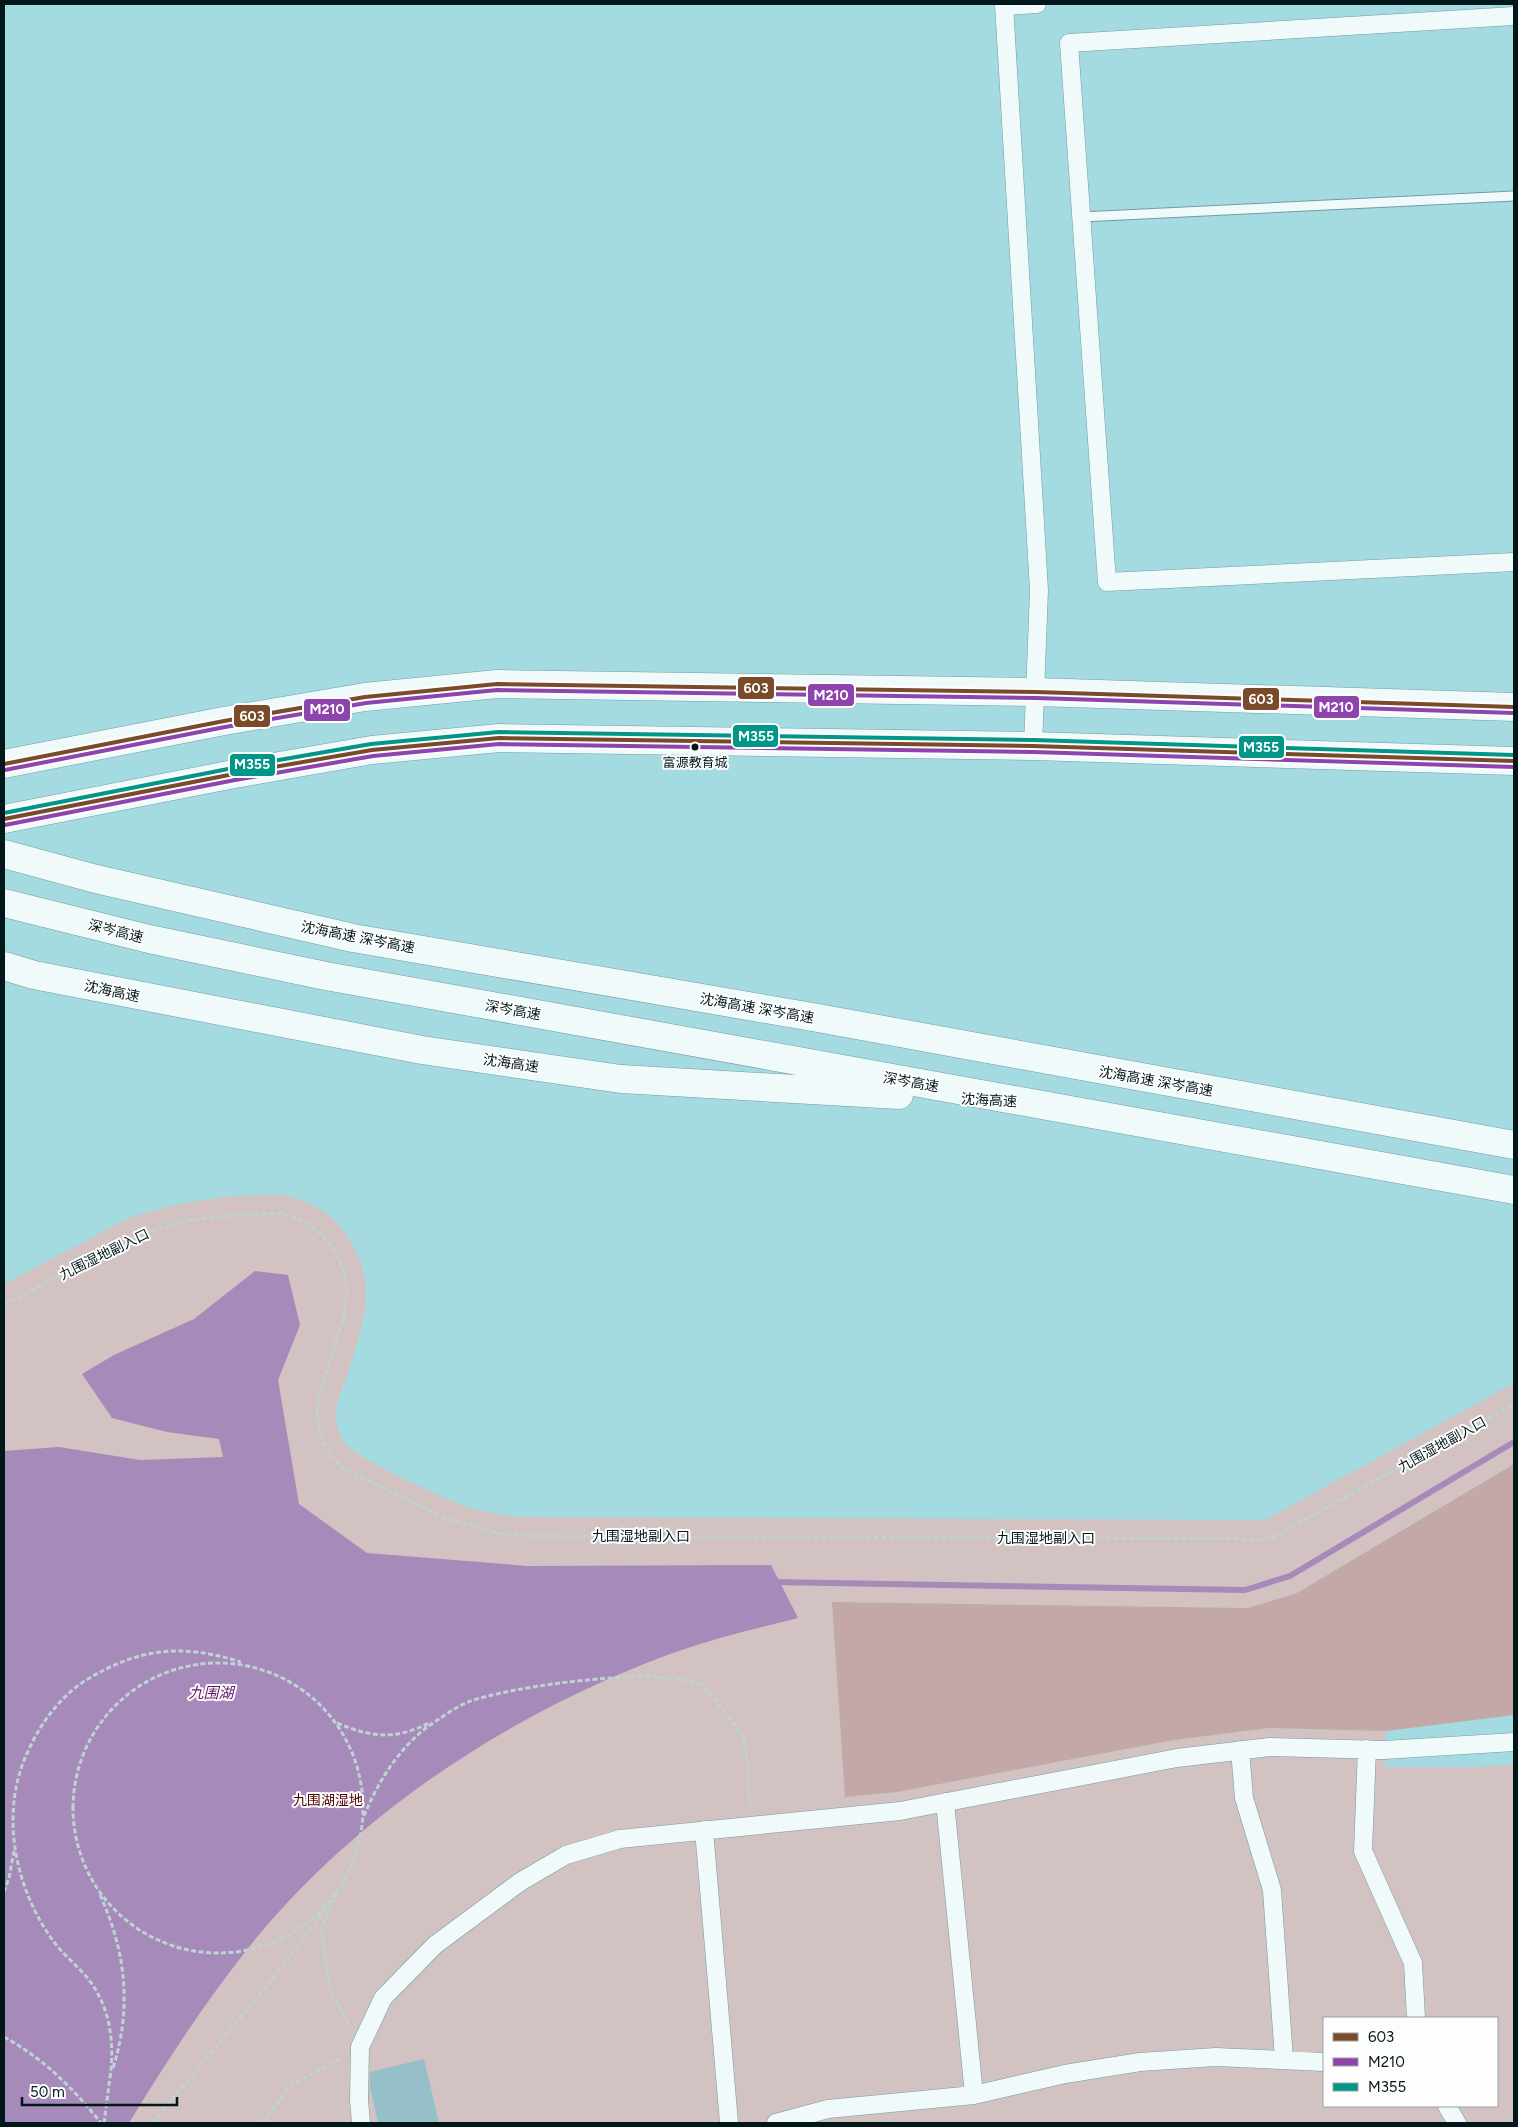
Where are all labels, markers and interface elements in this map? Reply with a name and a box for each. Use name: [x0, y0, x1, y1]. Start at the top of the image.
line badge: 603: [737, 676, 775, 700]
text: 603: [744, 680, 769, 697]
line badge: M210: [807, 683, 855, 707]
text: M210: [813, 687, 849, 704]
line badge: 603: [1242, 687, 1280, 711]
text: 603: [1249, 691, 1274, 708]
line badge: M210: [1313, 695, 1360, 719]
line badge: M210: [303, 698, 351, 722]
text: M210: [1318, 699, 1354, 716]
text: M210: [309, 701, 345, 718]
line badge: 603: [233, 704, 271, 728]
text: 603: [240, 708, 265, 725]
line badge: M355: [732, 724, 779, 748]
text: M355: [738, 728, 774, 745]
line badge: M355: [1238, 735, 1285, 759]
text: M355: [1243, 739, 1279, 756]
marker: 富源教育城: [690, 742, 700, 752]
line badge: M355: [229, 753, 276, 777]
place label: 富源教育城: [662, 755, 728, 770]
text: M355: [234, 756, 270, 773]
street label: 深岑高速: [87, 916, 145, 947]
street label: 沈海高速 深岑高速: [300, 918, 416, 957]
street label: 沈海高速: [83, 977, 141, 1006]
street label: 沈海高速 深岑高速: [699, 990, 815, 1027]
street label: 深岑高速: [484, 997, 542, 1024]
street label: 沈海高速: [482, 1051, 540, 1076]
street label: 沈海高速 深岑高速: [1098, 1063, 1214, 1100]
street label: 深岑高速: [882, 1069, 940, 1096]
street label: 沈海高速: [961, 1091, 1017, 1110]
street label: 九围湿地副入口: [56, 1225, 152, 1284]
street label: 九围湿地副入口: [1395, 1413, 1489, 1476]
street label: 九围湿地副入口: [592, 1528, 690, 1545]
street label: 九围湿地副入口: [997, 1530, 1095, 1547]
water label: 九围湖: [188, 1684, 235, 1702]
park label: 九围湖湿地: [293, 1792, 363, 1809]
legend: [1323, 2017, 1498, 2107]
text: 603: [1368, 2028, 1394, 2046]
text: M210: [1368, 2053, 1405, 2071]
scale bar: [22, 2074, 178, 2106]
text: M355: [1368, 2078, 1406, 2096]
text: 50 m: [30, 2083, 65, 2101]

